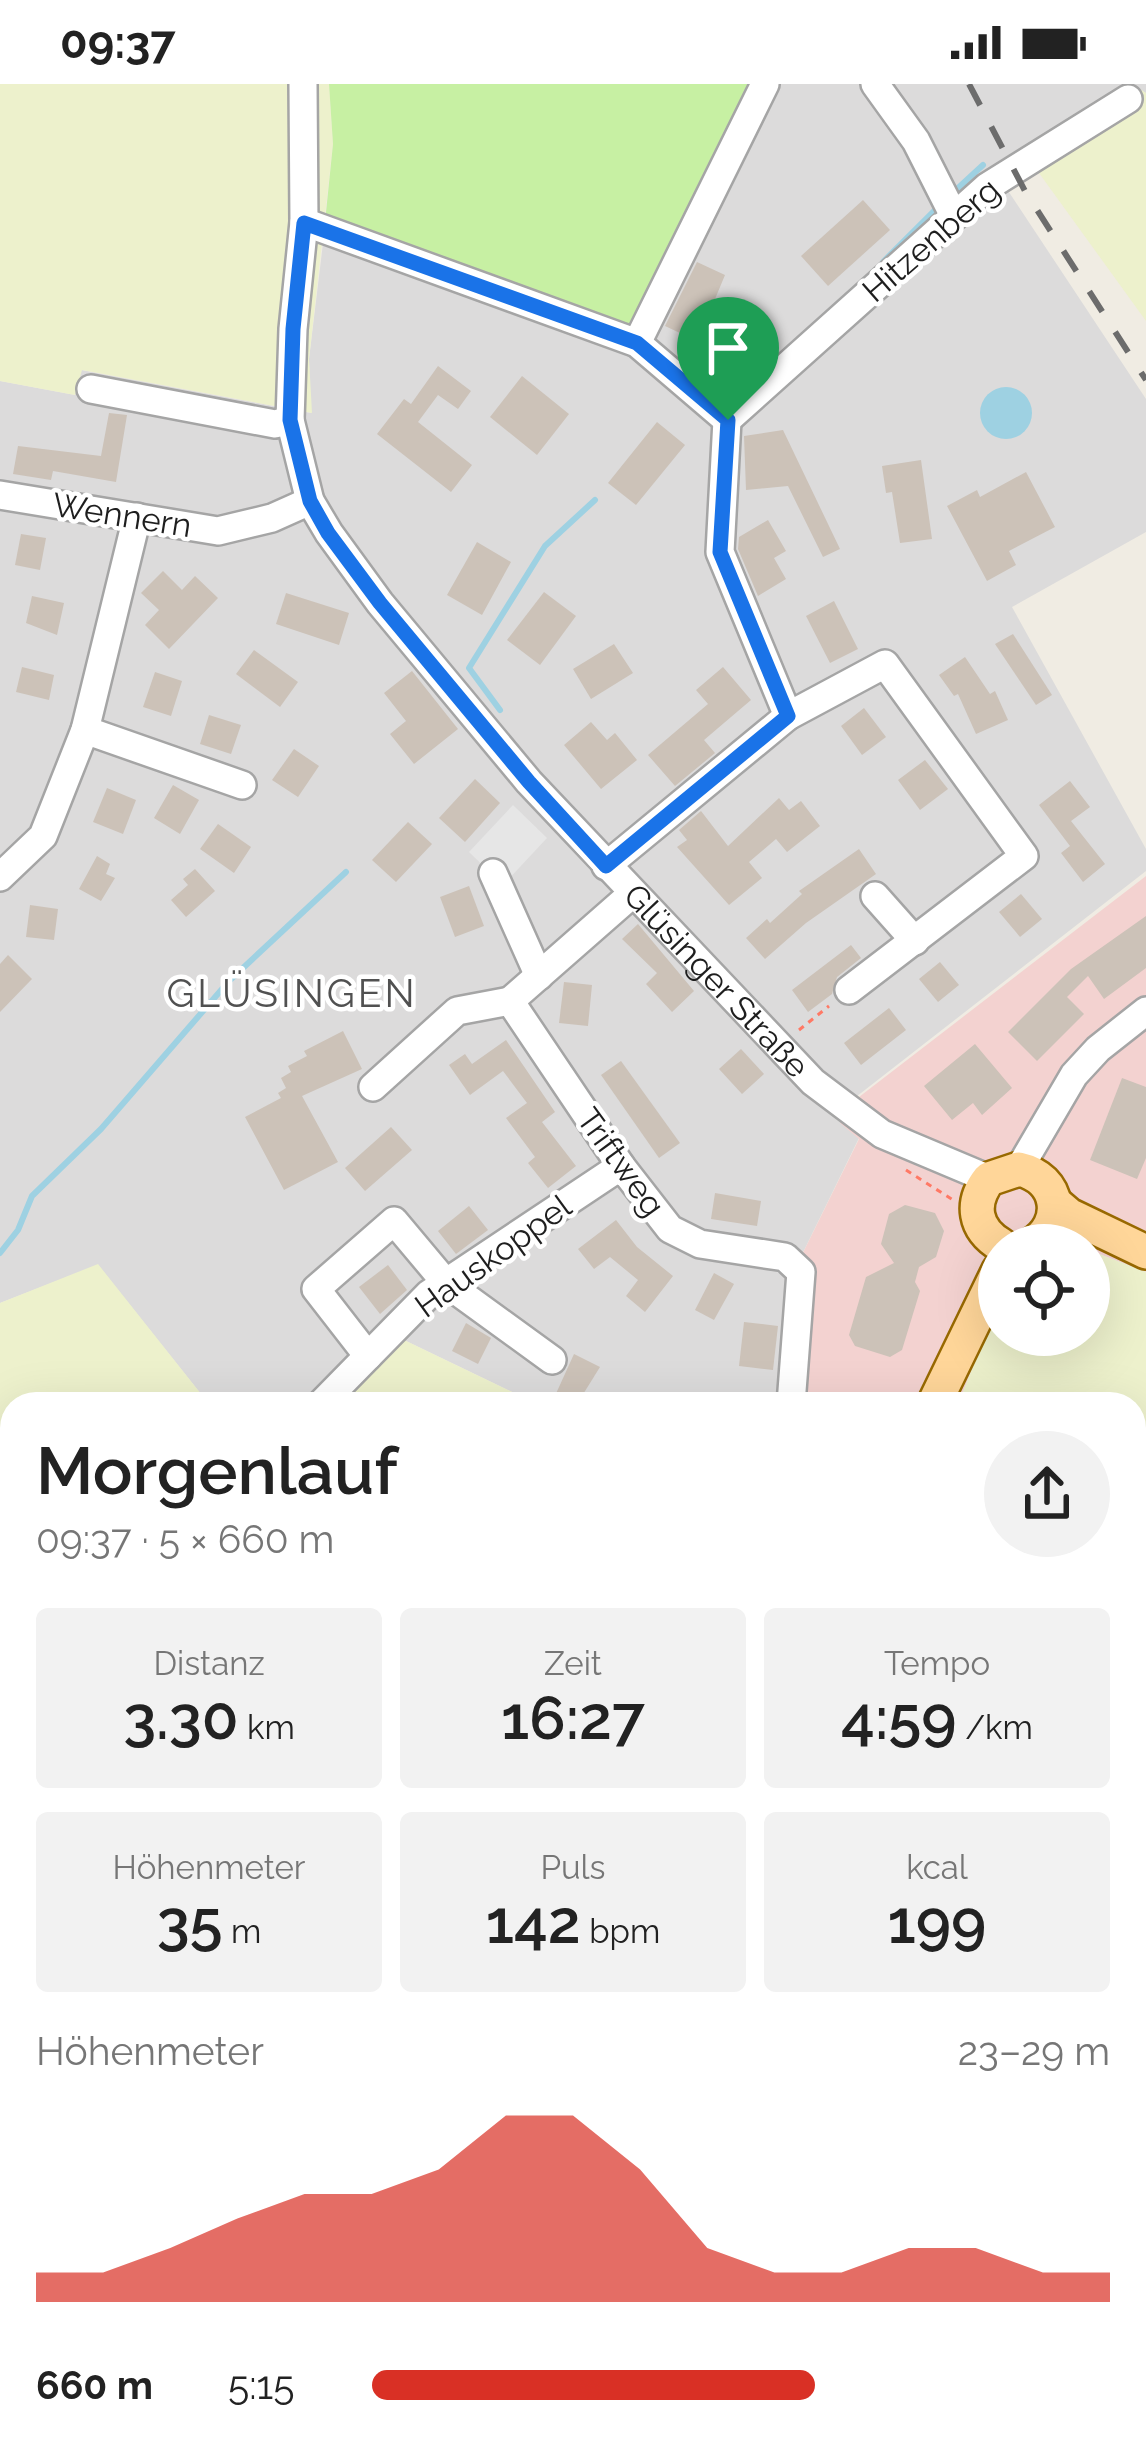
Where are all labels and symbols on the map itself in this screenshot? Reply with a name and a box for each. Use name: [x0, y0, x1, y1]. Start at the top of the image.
street label: Hitzenberg: [855, 170, 1007, 310]
pin: [677, 297, 779, 420]
street label: Wennern: [50, 485, 194, 545]
street label: Glüsinger Straße: [616, 876, 817, 1085]
district label: GLÜSINGEN: [166, 970, 418, 1016]
street label: Triftweg: [569, 1100, 673, 1224]
street label: Hauskoppel: [408, 1186, 579, 1326]

